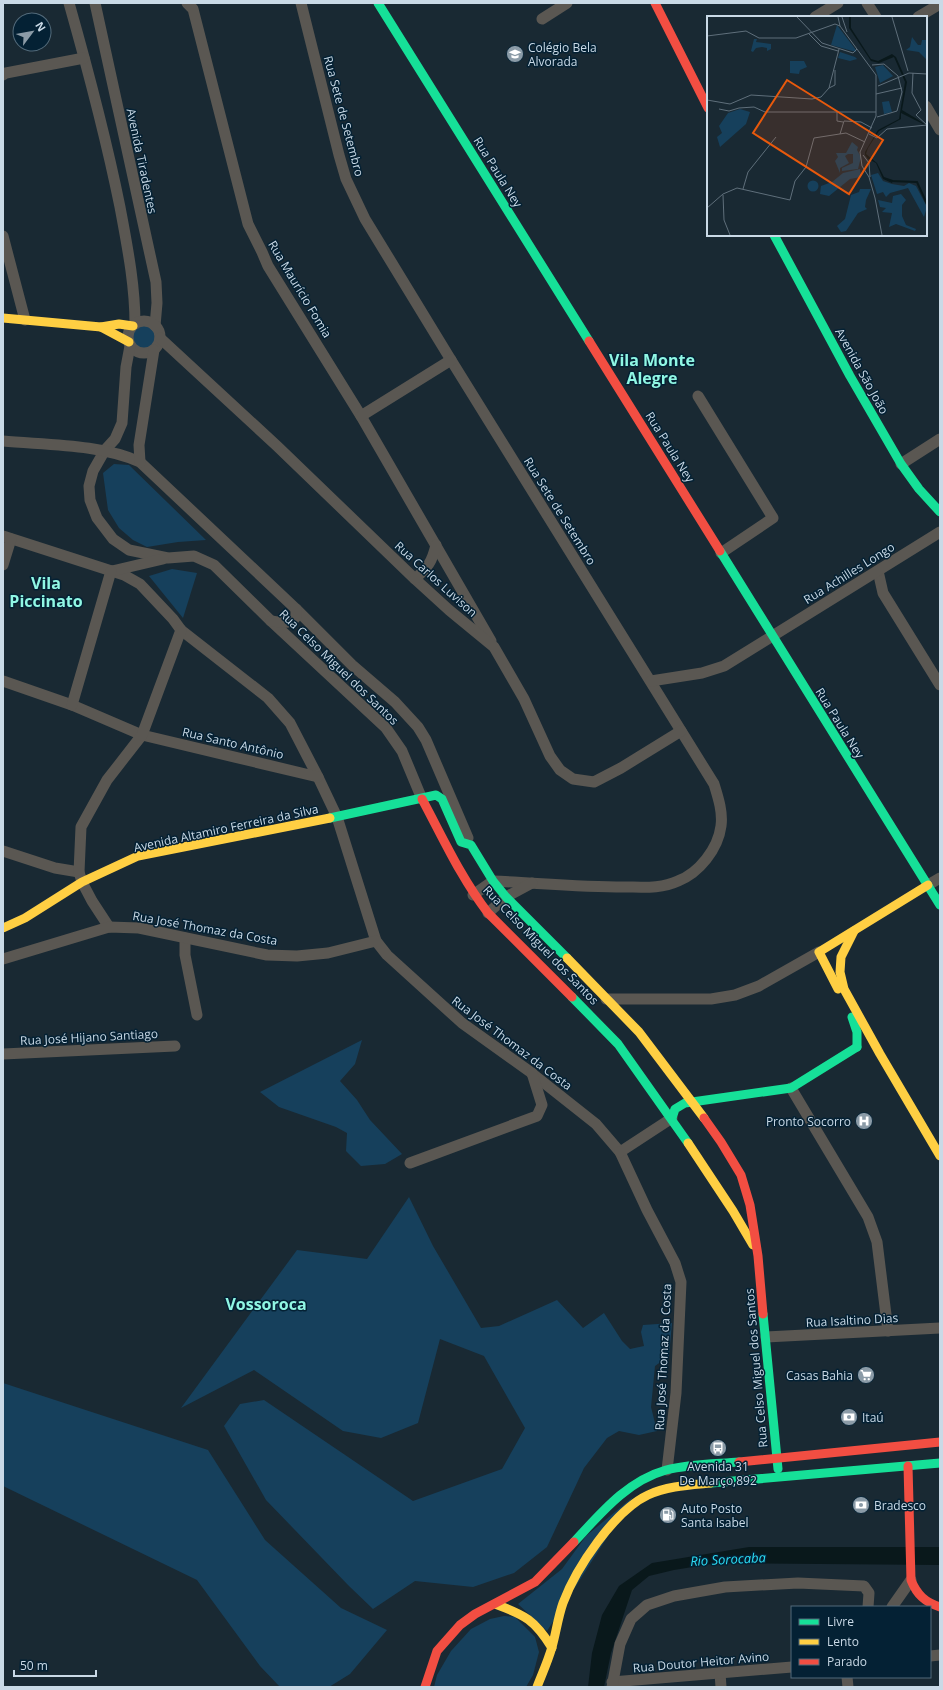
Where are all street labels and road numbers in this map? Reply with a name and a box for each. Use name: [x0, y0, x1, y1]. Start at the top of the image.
street label: Rua Sete de Setembro: [320, 54, 368, 178]
street label: Avenida Tiradentes: [123, 107, 162, 215]
street label: Rua Paula Ney: [469, 133, 527, 211]
street label: Rua Maurício Fomia: [264, 237, 336, 341]
street label: Avenida São João: [831, 325, 893, 417]
street label: Rua Paula Ney: [641, 408, 699, 486]
street label: Rua Sete de Setembro: [520, 454, 600, 568]
street label: Rua Carlos Luvison: [391, 537, 481, 621]
street label: Rua Achilles Longo: [800, 538, 898, 608]
street label: Rua Celso Miguel dos Santos: [276, 605, 403, 729]
street label: Rua Paula Ney: [811, 684, 869, 762]
street label: Rua Santo Antônio: [181, 723, 285, 763]
street label: Avenida Altamiro Ferreira da Silva: [132, 800, 320, 856]
street label: Rua Celso Miguel dos Santos: [479, 882, 603, 1009]
street label: Rua José Thomaz da Costa: [131, 907, 279, 949]
street label: Rua José Thomaz da Costa: [448, 992, 576, 1094]
street label: Rua José Hijano Santiago: [20, 1025, 158, 1049]
street label: Rua José Thomaz da Costa: [651, 1283, 675, 1431]
street label: Rua Celso Miguel dos Santos: [741, 1287, 771, 1448]
street label: Rua Isaltino Dias: [805, 1309, 899, 1331]
street label: Rua Doutor Heitor Avino: [632, 1648, 770, 1676]

